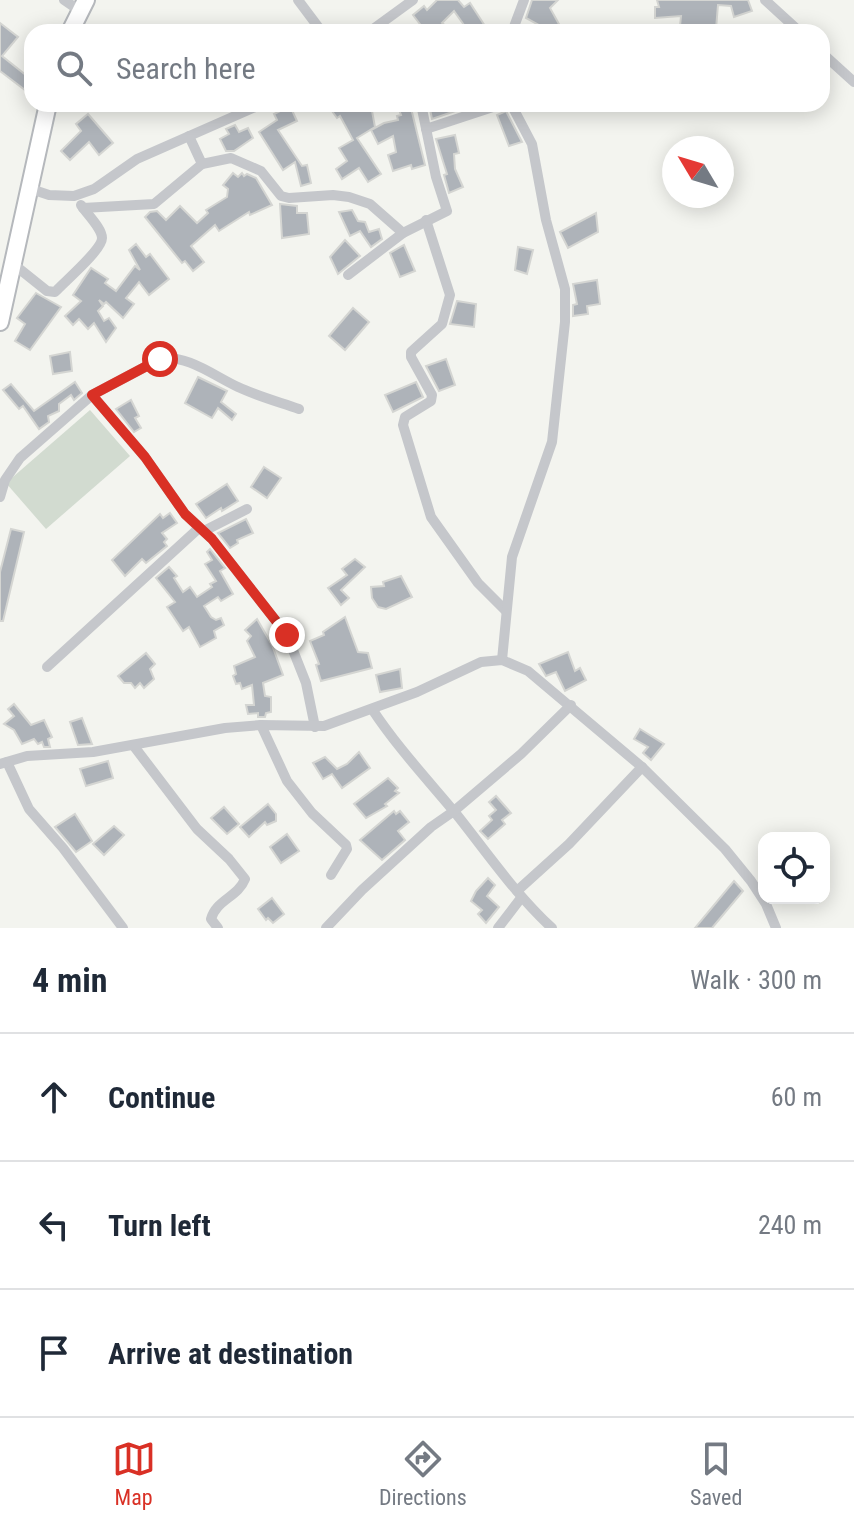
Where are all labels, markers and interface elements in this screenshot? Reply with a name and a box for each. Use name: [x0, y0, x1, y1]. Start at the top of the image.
search box: [24, 24, 830, 112]
icon: search: [52, 46, 96, 90]
text: Search here: [116, 51, 256, 86]
north arrow: [662, 136, 734, 208]
route start: [142, 341, 178, 377]
route end: [269, 617, 305, 653]
map controls: [758, 832, 830, 904]
button: locate: [758, 832, 830, 904]
text: 4 min: [32, 960, 108, 1000]
text: Walk · 300 m: [690, 965, 822, 995]
icon: ahead: [32, 1075, 76, 1119]
text: Continue: [108, 1080, 215, 1115]
text: 60 m: [771, 1082, 822, 1112]
icon: left: [32, 1203, 76, 1247]
text: Turn left: [108, 1208, 211, 1243]
text: 240 m: [758, 1210, 822, 1240]
icon: arrive: [32, 1331, 76, 1375]
text: Arrive at destination: [108, 1336, 353, 1371]
tab: Map: [112, 1437, 156, 1510]
tab: Directions: [379, 1437, 467, 1510]
tab: Saved: [690, 1437, 742, 1510]

